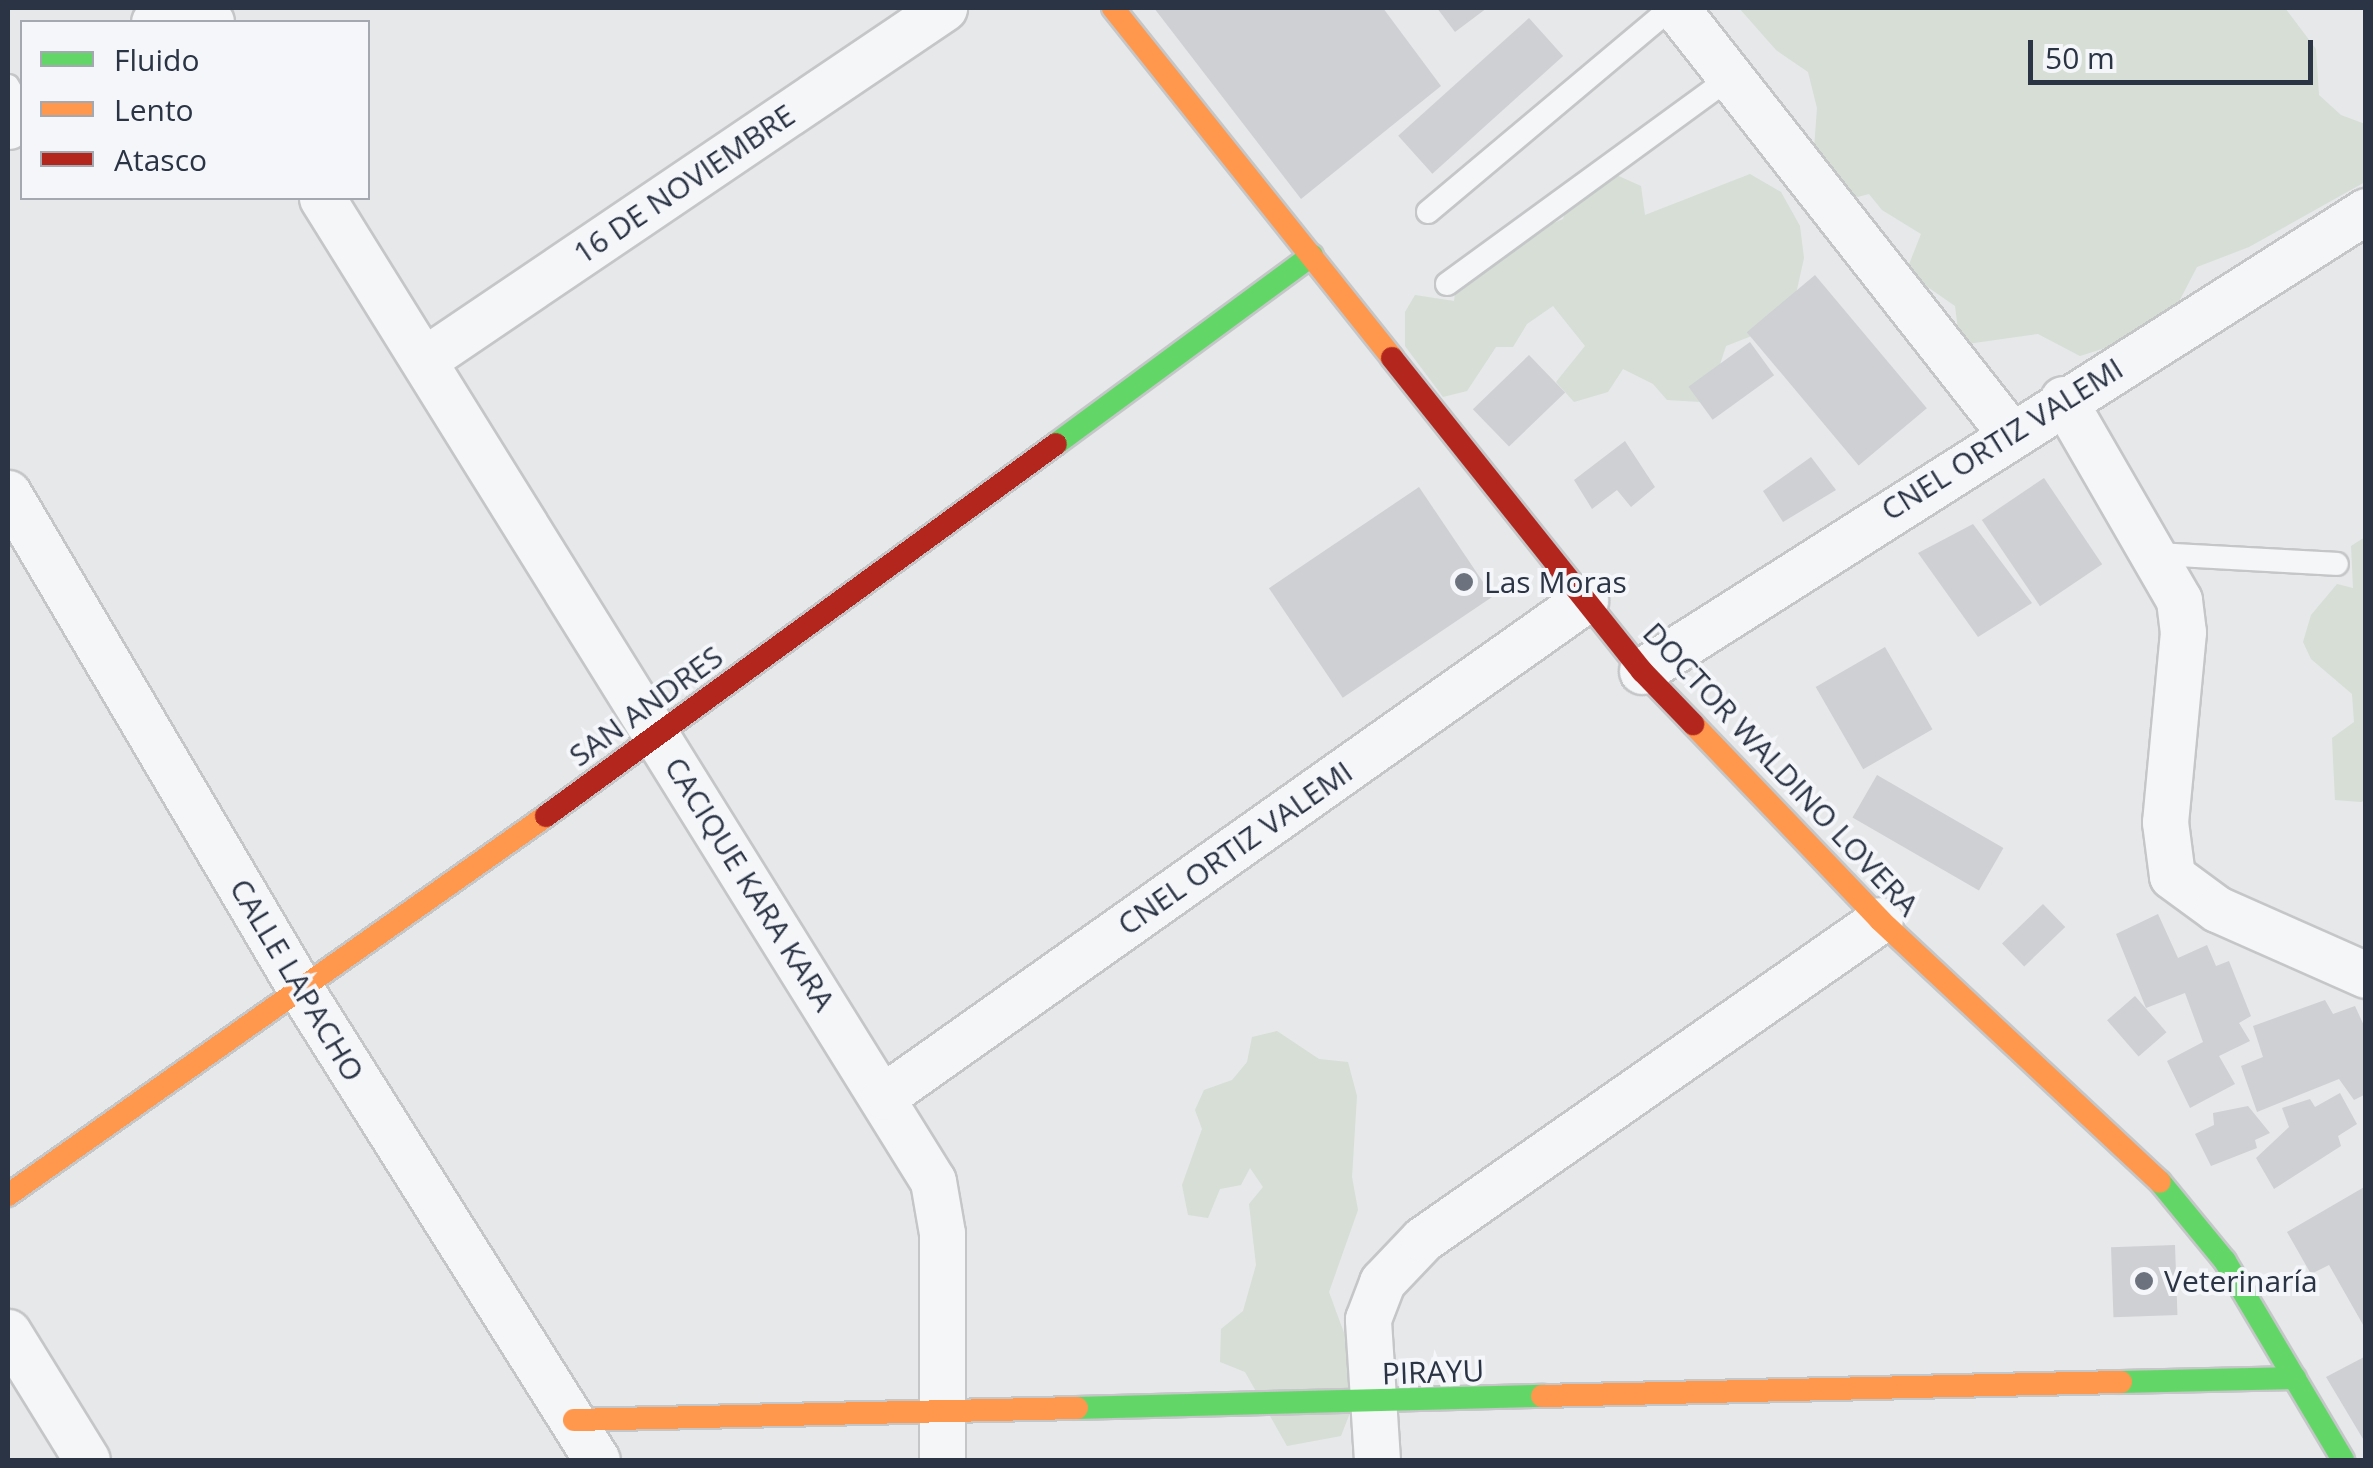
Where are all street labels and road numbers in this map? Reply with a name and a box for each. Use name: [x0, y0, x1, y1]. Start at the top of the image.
street label: 16 DE NOVIEMBRE: [567, 97, 801, 271]
street label: CNEL ORTIZ VALEMI: [1875, 350, 2129, 528]
street label: DOCTOR WALDINO LOVERA: [1636, 615, 1926, 923]
street label: SAN ANDRES: [562, 638, 730, 774]
street label: CACIQUE KARA KARA: [657, 751, 843, 1017]
street label: CNEL ORTIZ VALEMI: [1111, 754, 1359, 942]
street label: CALLE LAPACHO: [222, 872, 372, 1088]
street label: PIRAYU: [1381, 1352, 1485, 1392]

